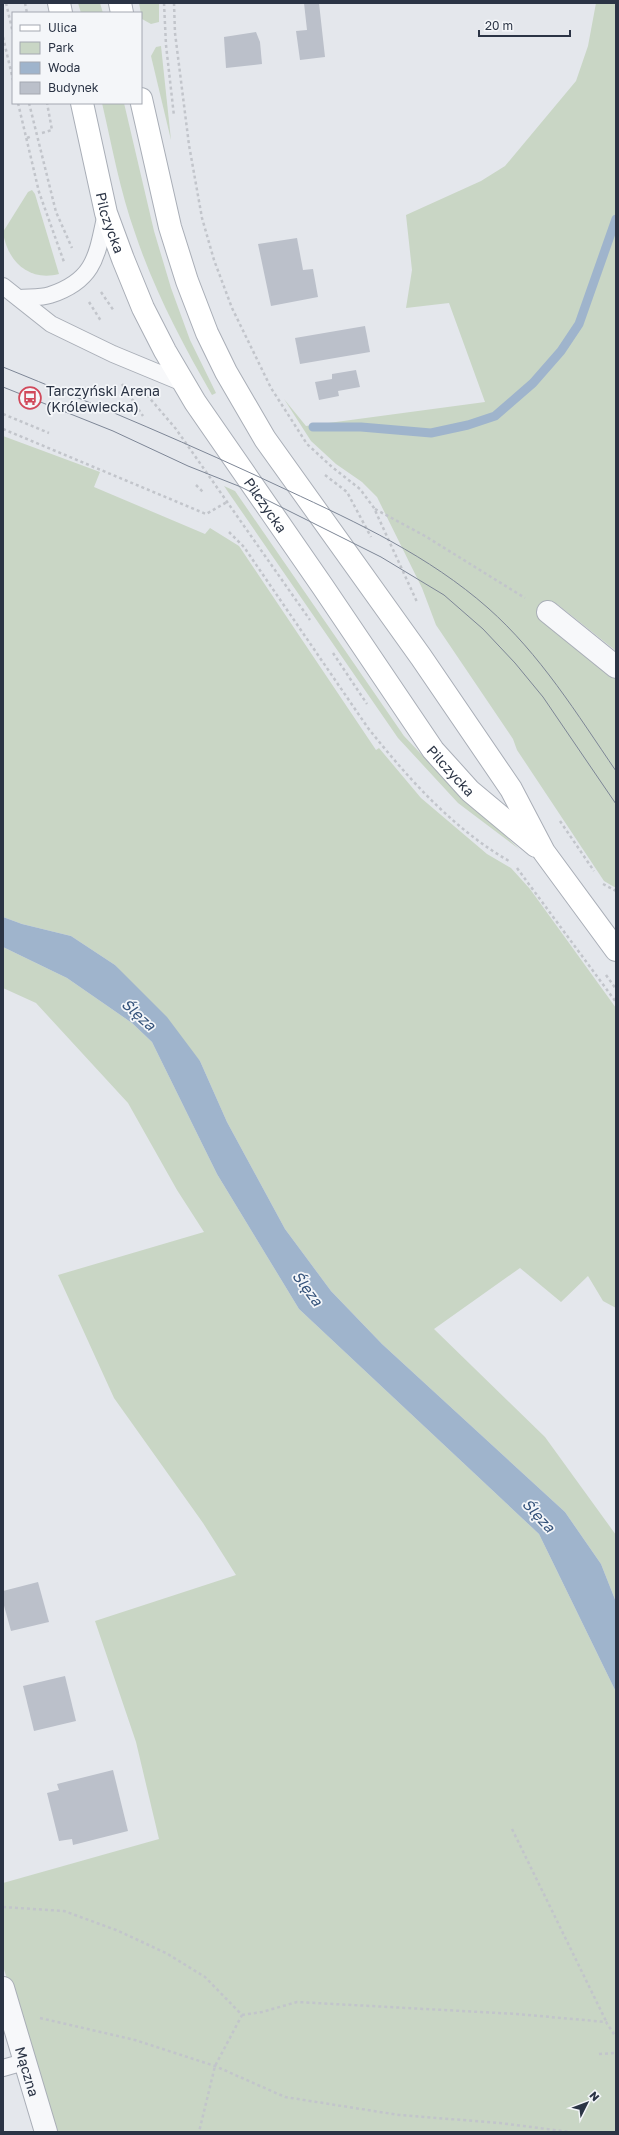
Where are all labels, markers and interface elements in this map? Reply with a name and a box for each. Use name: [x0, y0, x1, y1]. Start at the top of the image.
legend: [12, 12, 142, 104]
scale bar: [479, 12, 570, 38]
text: 20 m: [485, 18, 513, 33]
text: Ulica: [48, 20, 77, 35]
text: Park: [48, 40, 74, 55]
text: Woda: [48, 60, 80, 75]
text: Budynek: [48, 80, 99, 95]
street label: Pilczycka: [93, 191, 129, 255]
place label: Tarczyński Arena (Królewiecka): [46, 382, 160, 415]
bus stop icon: Tarczyński Arena (Królewiecka): [17, 385, 43, 411]
street label: Pilczycka: [241, 474, 291, 536]
street label: Pilczycka: [424, 741, 479, 799]
water label: Ślęza: [118, 994, 160, 1035]
water label: Ślęza: [288, 1267, 327, 1310]
water label: Ślęza: [518, 1495, 559, 1536]
street label: Mączna: [12, 2044, 43, 2098]
north arrow: [567, 2083, 607, 2123]
text: N: [587, 2089, 602, 2103]

